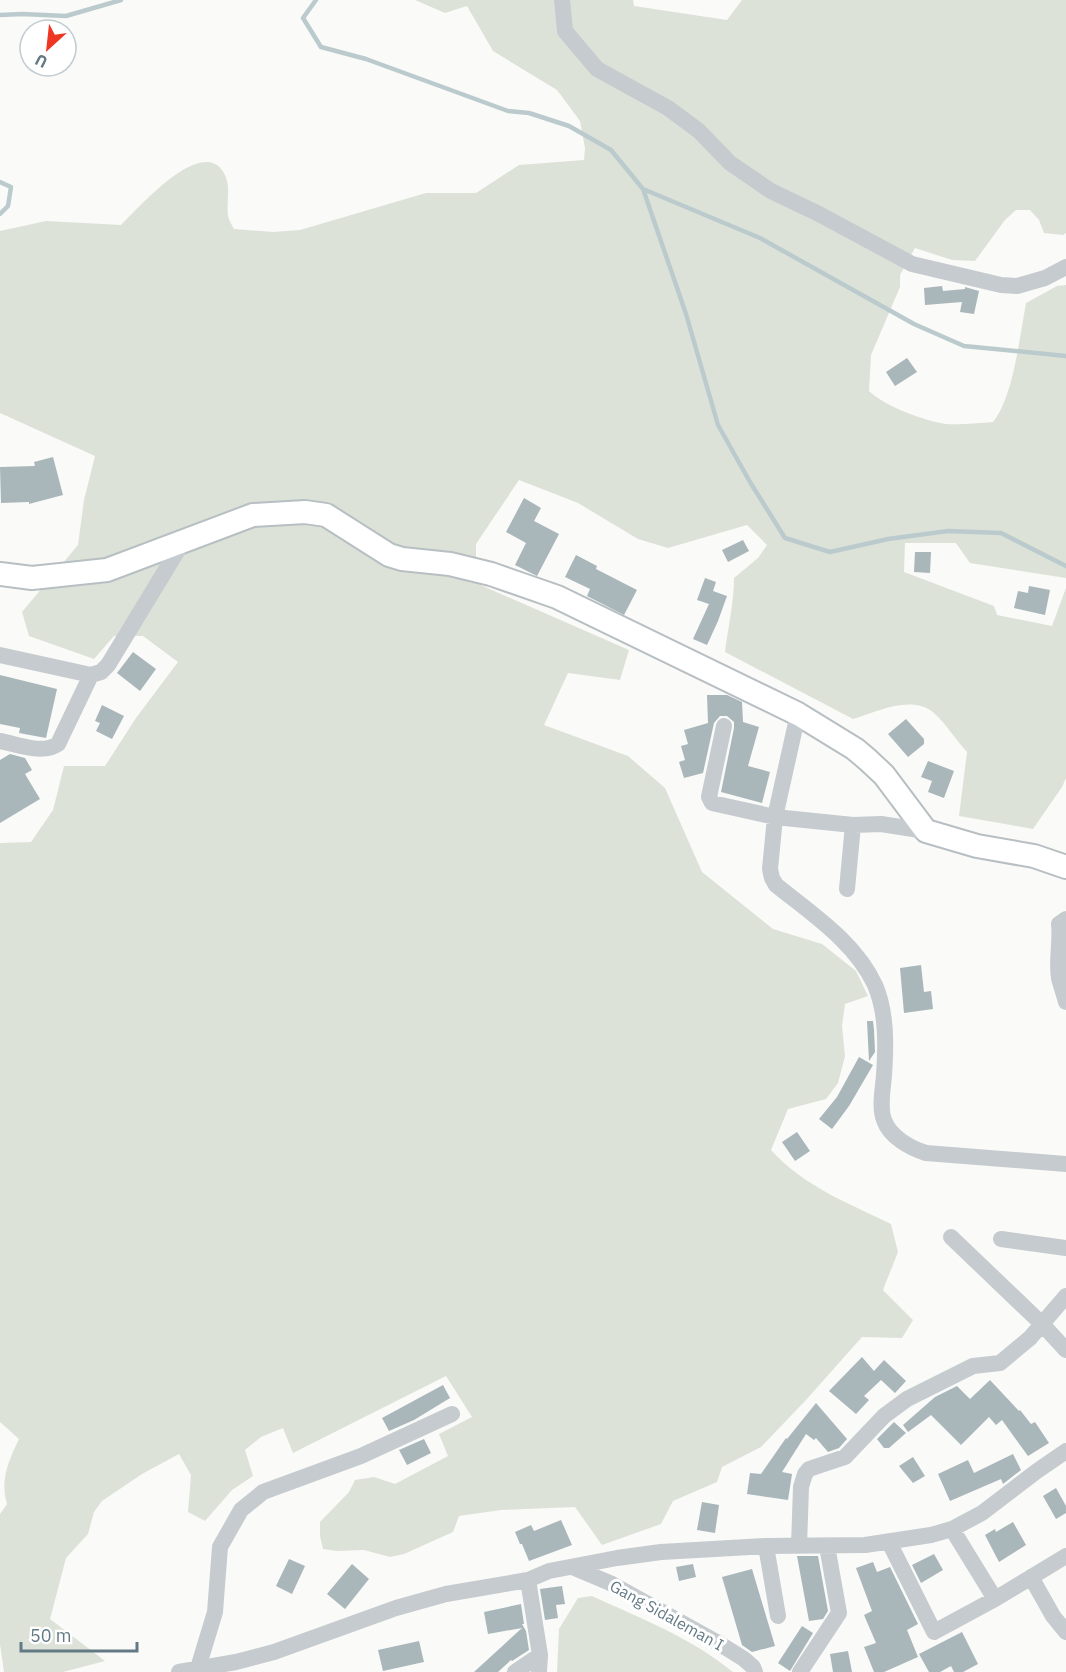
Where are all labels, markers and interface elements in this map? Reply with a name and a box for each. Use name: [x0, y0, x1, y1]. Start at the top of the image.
north arrow: [18, 18, 78, 78]
text: U: [32, 50, 51, 73]
street label: Gang Sidaleman I: [607, 1575, 727, 1655]
scale bar: [21, 1615, 136, 1653]
text: 50 m: [30, 1624, 72, 1647]

